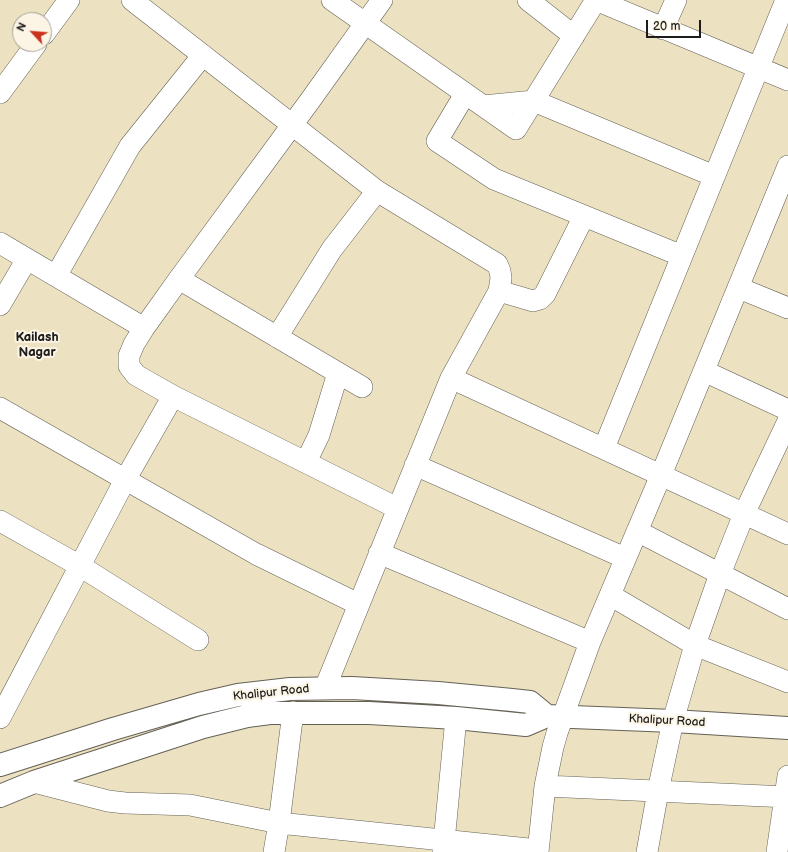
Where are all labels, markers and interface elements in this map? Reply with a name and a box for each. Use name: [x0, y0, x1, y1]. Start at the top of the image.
north arrow: [12, 12, 52, 52]
scale bar: [648, 12, 703, 38]
text: 20 m: [653, 19, 680, 34]
text: N: [14, 20, 29, 34]
district label: Kailash Nagar: [15, 330, 59, 361]
street label: Khalipur Road: [232, 682, 310, 704]
street label: Khalipur Road: [628, 712, 706, 730]

